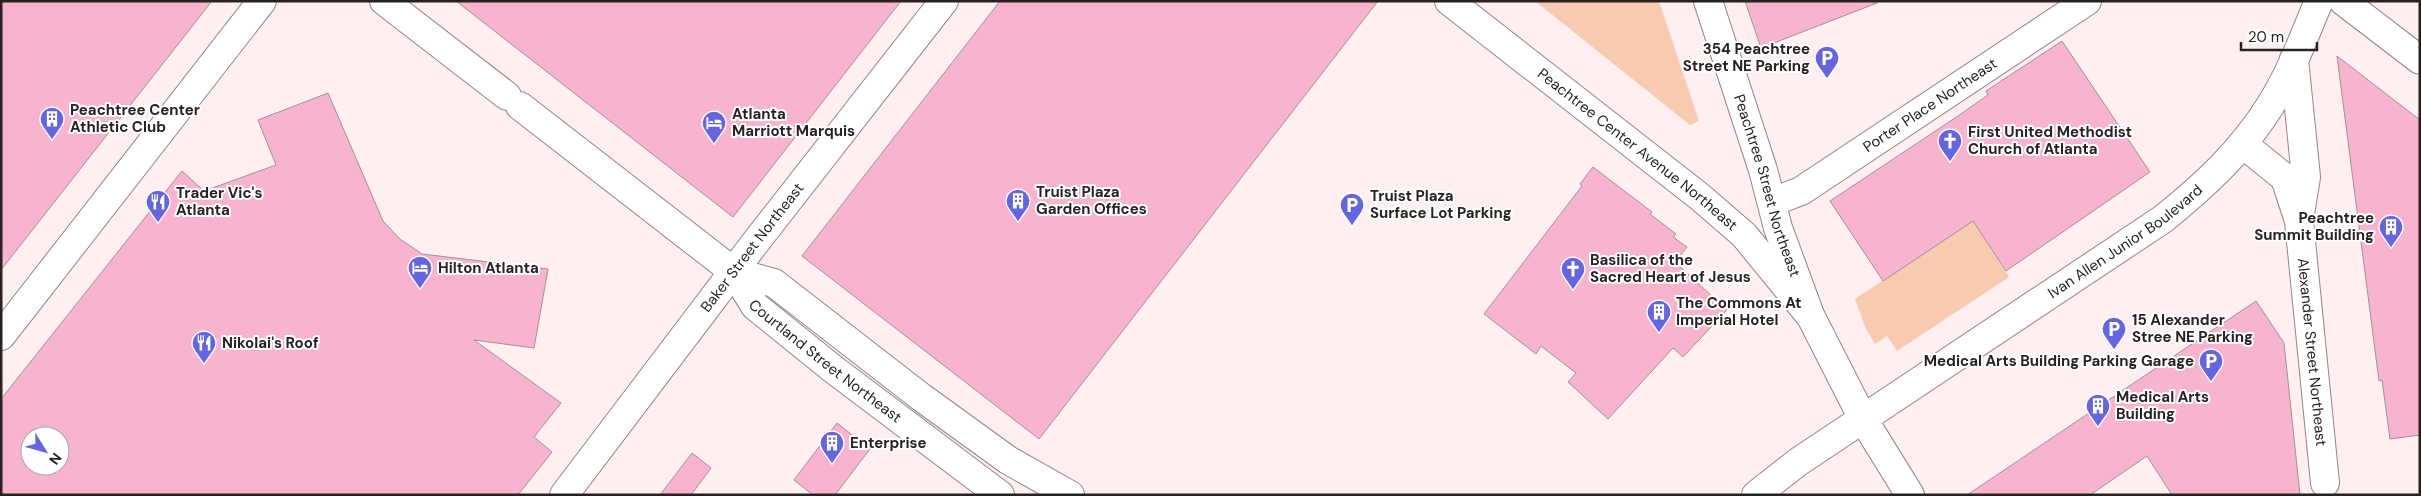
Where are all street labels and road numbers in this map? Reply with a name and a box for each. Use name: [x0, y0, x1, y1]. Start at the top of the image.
street label: Porter Place Northeast: [1859, 53, 2001, 157]
street label: Peachtree Center Avenue Northeast: [1533, 64, 1742, 235]
street label: Peachtree Street Northeast: [1729, 92, 1805, 280]
street label: Baker Street Northeast: [696, 179, 808, 316]
street label: Ivan Allen Junior Boulevard: [2044, 180, 2207, 303]
street label: Alexander Street Northeast: [2293, 257, 2331, 447]
street label: Courtland Street Northeast: [745, 295, 906, 427]

